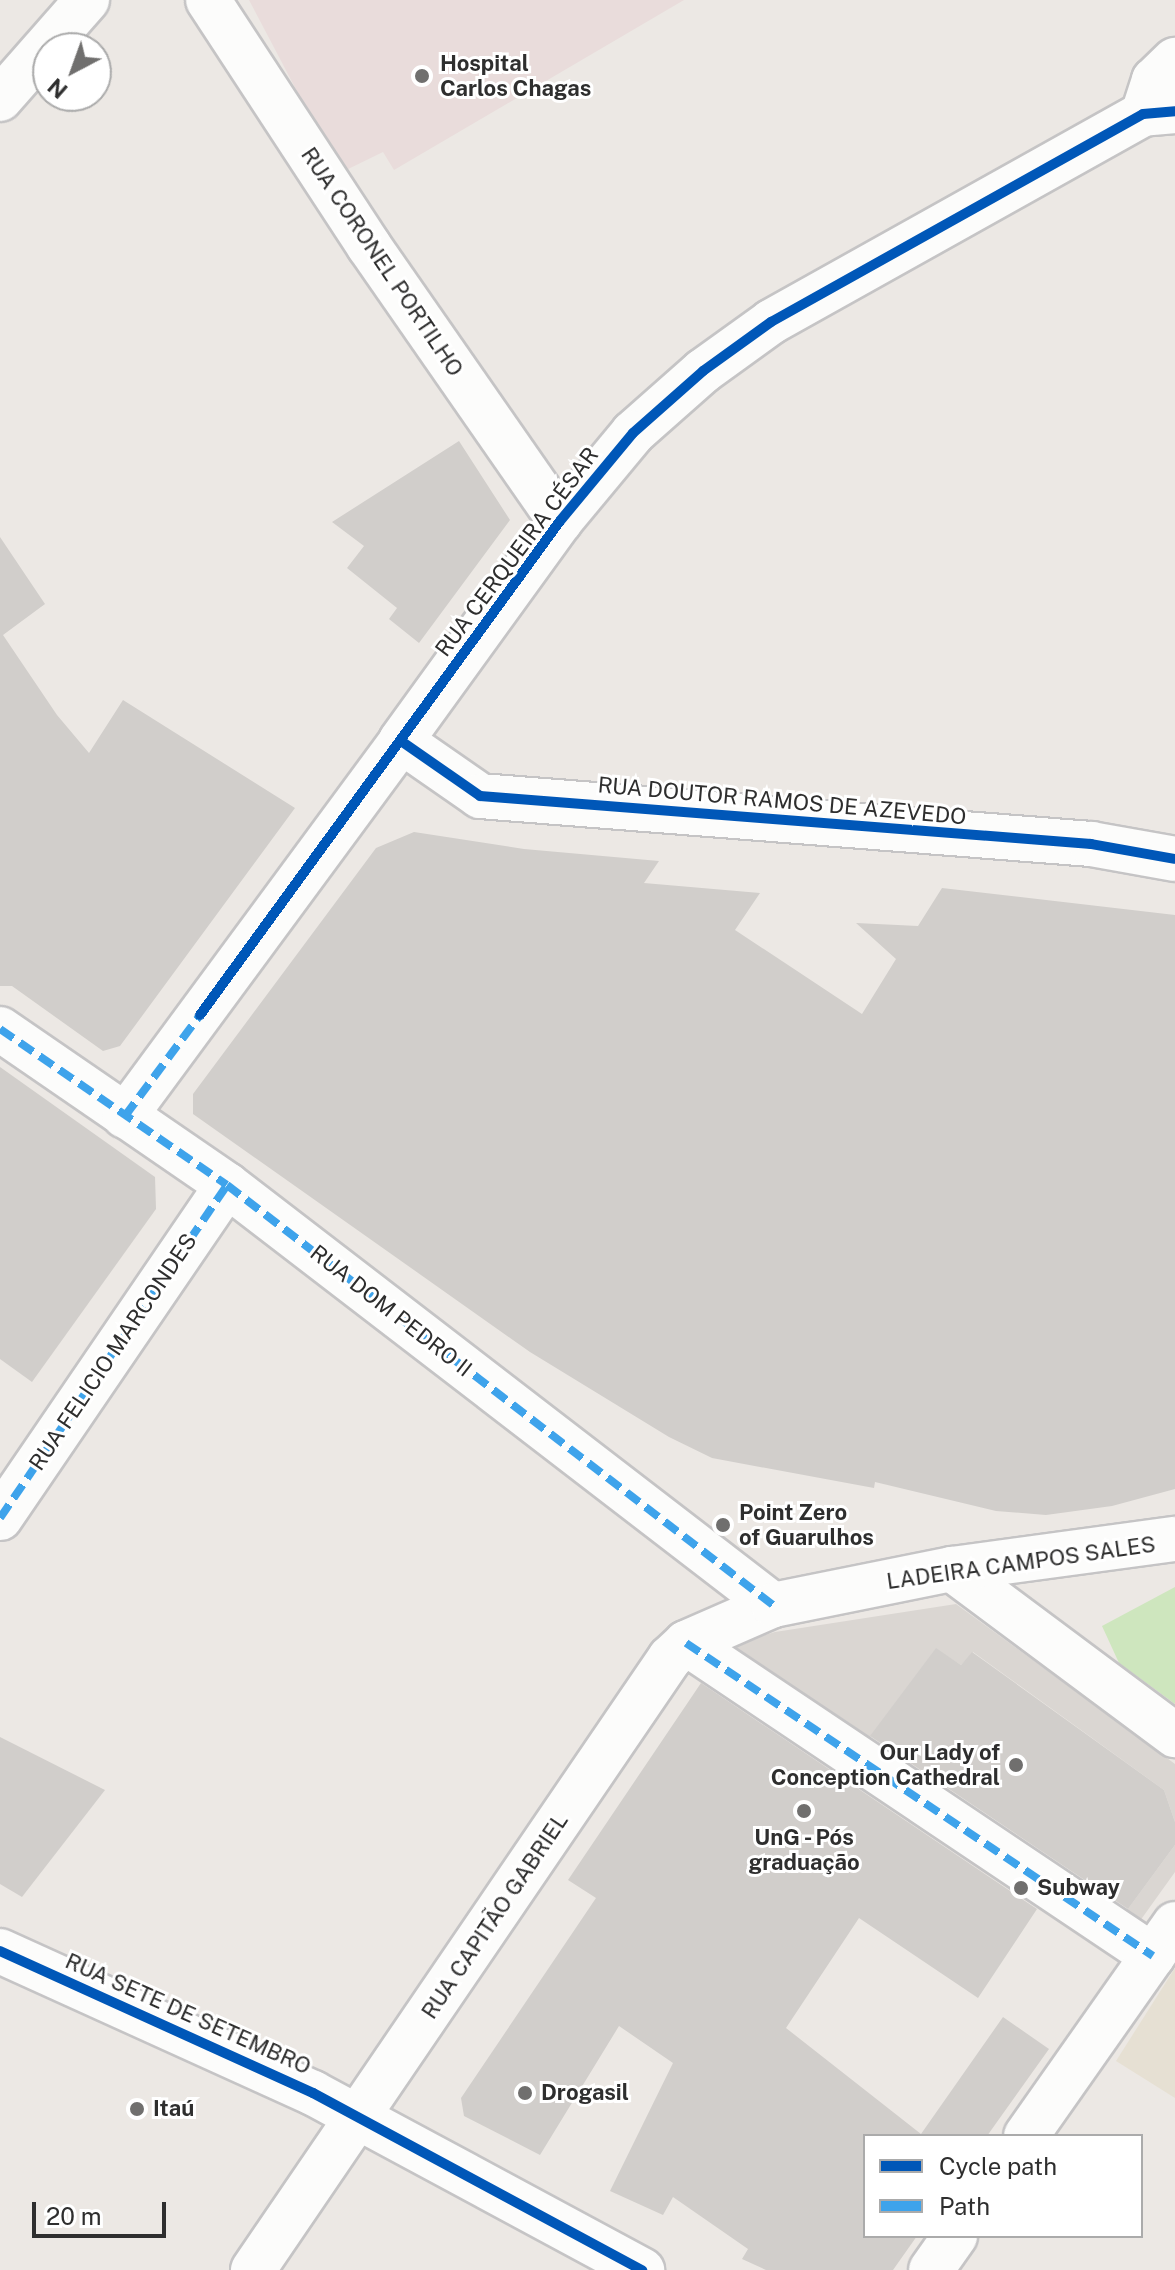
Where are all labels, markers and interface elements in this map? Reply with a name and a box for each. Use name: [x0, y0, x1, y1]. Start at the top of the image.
north arrow: [32, 32, 112, 112]
place label: Hospital Carlos Chagas: [440, 50, 591, 102]
marker: Hospital Carlos Chagas: [411, 65, 433, 87]
text: N: [43, 73, 73, 104]
street label: RUA CORONEL PORTILHO: [295, 142, 469, 382]
street label: RUA CERQUEIRA CÉSAR: [430, 442, 604, 662]
street label: RUA DOUTOR RAMOS DE AZEVEDO: [597, 772, 967, 830]
street label: RUA FELICIO MARCONDES: [24, 1229, 202, 1475]
street label: RUA DOM PEDRO II: [305, 1240, 477, 1382]
place label: Point Zero of Guarulhos: [739, 1499, 874, 1550]
marker: Point Zero of Guarulhos: [714, 1516, 732, 1534]
street label: LADEIRA CAMPOS SALES: [885, 1531, 1157, 1595]
place label: Our Lady of Conception Cathedral: [771, 1739, 1000, 1790]
marker: Our Lady of Conception Cathedral: [1007, 1756, 1025, 1774]
marker: UnG - Pós graduação: [795, 1802, 813, 1820]
street label: RUA CAPITÃO GABRIEL: [416, 1808, 574, 2024]
place label: UnG - Pós graduação: [748, 1824, 860, 1876]
place label: Subway: [1037, 1875, 1120, 1901]
marker: Subway: [1012, 1879, 1030, 1897]
street label: RUA SETE DE SETEMBRO: [61, 1948, 315, 2080]
place label: Drogasil: [541, 2080, 629, 2106]
marker: Drogasil: [516, 2084, 534, 2102]
place label: Itaú: [153, 2096, 194, 2122]
marker: Itaú: [128, 2100, 146, 2118]
legend: [863, 2134, 1143, 2238]
text: Cycle path: [939, 2152, 1057, 2180]
scale bar: [36, 2186, 170, 2236]
text: Path: [939, 2192, 990, 2220]
text: 20 m: [46, 2202, 102, 2230]

